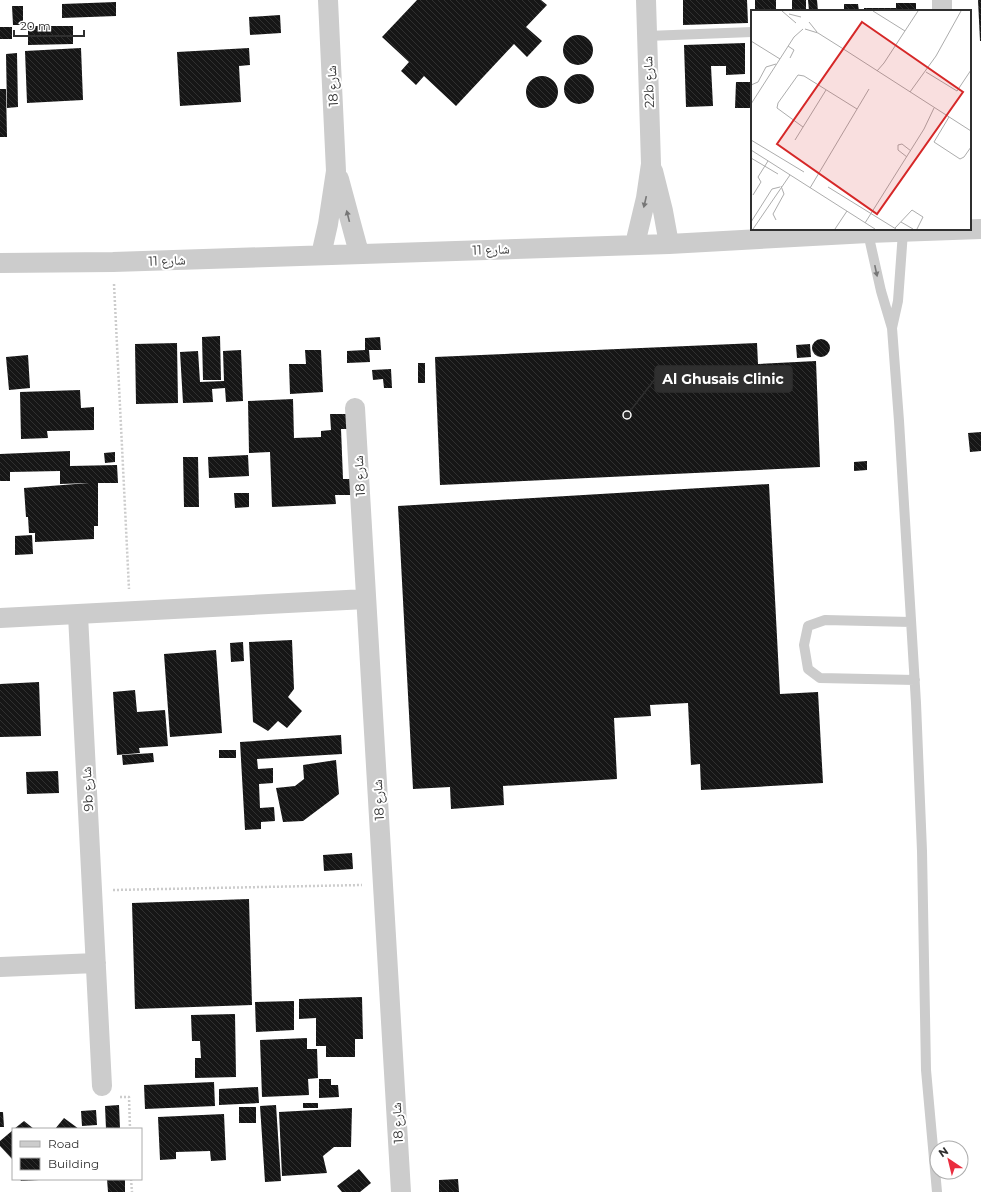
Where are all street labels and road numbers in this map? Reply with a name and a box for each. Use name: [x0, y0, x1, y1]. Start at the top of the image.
street label: 22b شارع: [639, 56, 659, 108]
street label: شارع 18: [323, 65, 343, 107]
street label: شارع 11: [472, 240, 510, 260]
street label: شارع 11: [148, 251, 186, 271]
street label: شارع 18: [350, 455, 370, 497]
street label: 9b شارع: [78, 766, 98, 812]
street label: شارع 18: [369, 779, 389, 821]
street label: شارع 18: [388, 1102, 408, 1144]

